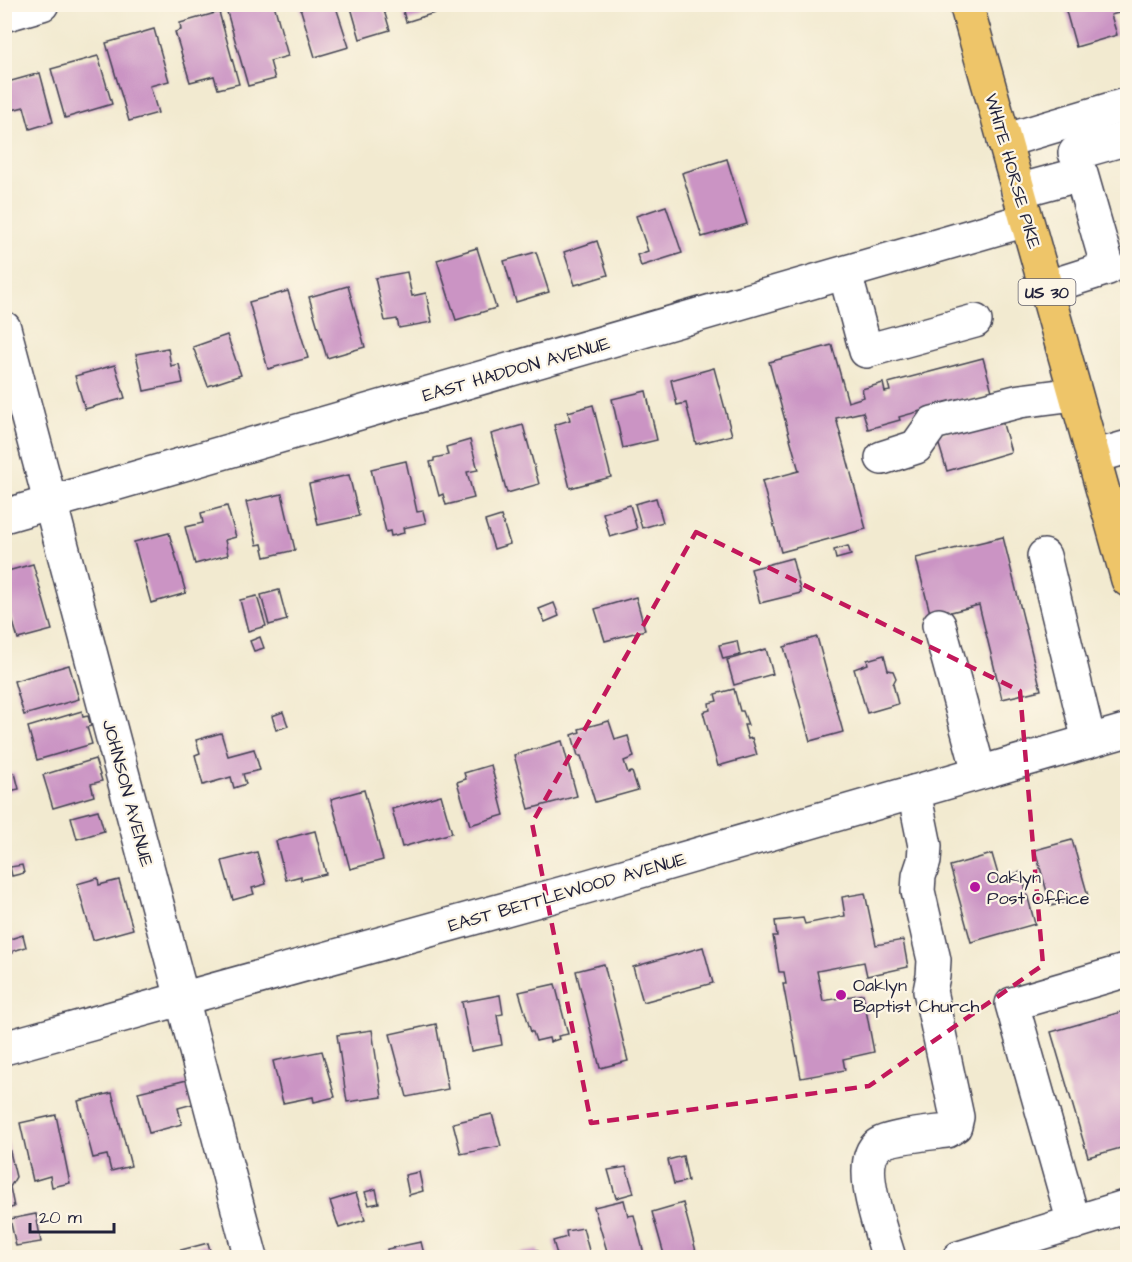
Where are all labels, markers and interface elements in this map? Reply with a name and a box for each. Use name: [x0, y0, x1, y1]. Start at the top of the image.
street label: WHITE HORSE PIKE: [978, 91, 1047, 252]
road number: US 30: [1018, 279, 1076, 305]
street label: EAST HADDON AVENUE: [419, 331, 613, 408]
street label: JOHNSON AVENUE: [96, 717, 159, 870]
street label: EAST BETTLEWOOD AVENUE: [445, 846, 689, 938]
place label: Oaklyn Post Office: [987, 865, 1090, 911]
marker: Oaklyn Post Office: [968, 880, 982, 894]
place label: Oaklyn Baptist Church: [853, 973, 980, 1019]
marker: Oaklyn Baptist Church: [834, 988, 848, 1002]
scale bar: [30, 1196, 114, 1234]
text: 20 m: [39, 1205, 82, 1230]

